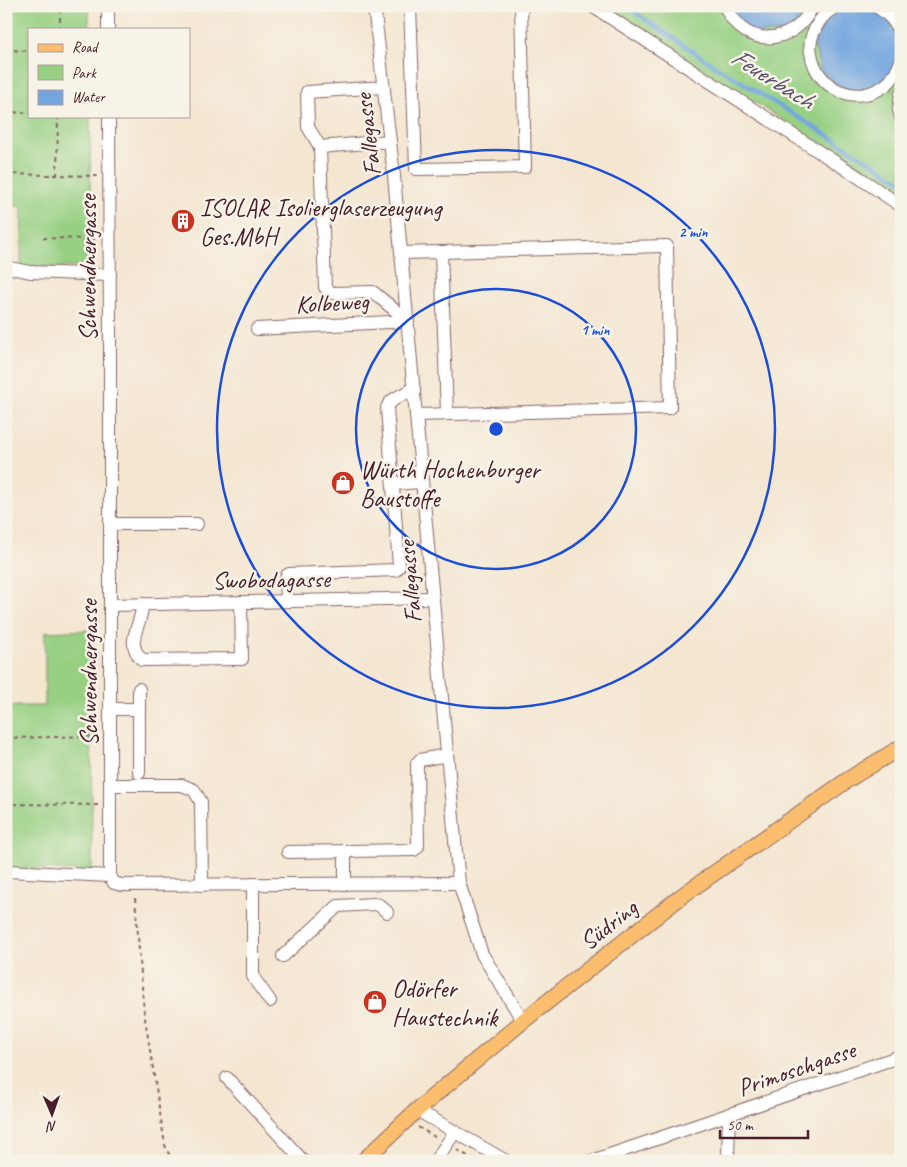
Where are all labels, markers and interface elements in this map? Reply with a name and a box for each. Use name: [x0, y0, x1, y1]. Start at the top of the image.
legend: [28, 28, 190, 118]
text: Road: [72, 38, 99, 57]
water label: Feuerbach: [725, 40, 822, 118]
text: Park: [72, 64, 97, 83]
text: Water: [72, 88, 106, 107]
street label: Fallegasse: [347, 90, 389, 178]
place label: ISOLAR Isolierglaserzeugung Ges.MbH: [200, 192, 443, 253]
street label: Schwendnergasse: [72, 193, 104, 341]
building icon: ISOLAR Isolierglaserzeugung Ges.MbH: [170, 208, 196, 234]
text: 2 min: [679, 223, 708, 242]
street label: Kolbeweg: [295, 285, 371, 321]
text: 1 min: [581, 321, 610, 340]
centre of rings: [487, 420, 505, 438]
place label: Würth Hochenburger Baustoffe: [360, 454, 543, 515]
shop icon: Würth Hochenburger Baustoffe: [330, 470, 356, 496]
street label: Fallegasse: [390, 538, 430, 624]
street label: Swobodagasse: [212, 563, 332, 597]
street label: Schwendnergasse: [73, 598, 105, 746]
street label: Südring: [573, 891, 645, 957]
place label: Odörfer Haustechnik: [392, 973, 499, 1034]
shop icon: Odörfer Haustechnik: [362, 989, 388, 1015]
street label: Primoschgasse: [733, 1033, 861, 1104]
north arrow: [28, 1090, 78, 1140]
scale bar: [720, 1107, 807, 1139]
text: 50 m: [727, 1116, 754, 1135]
text: N: [45, 1118, 57, 1135]

